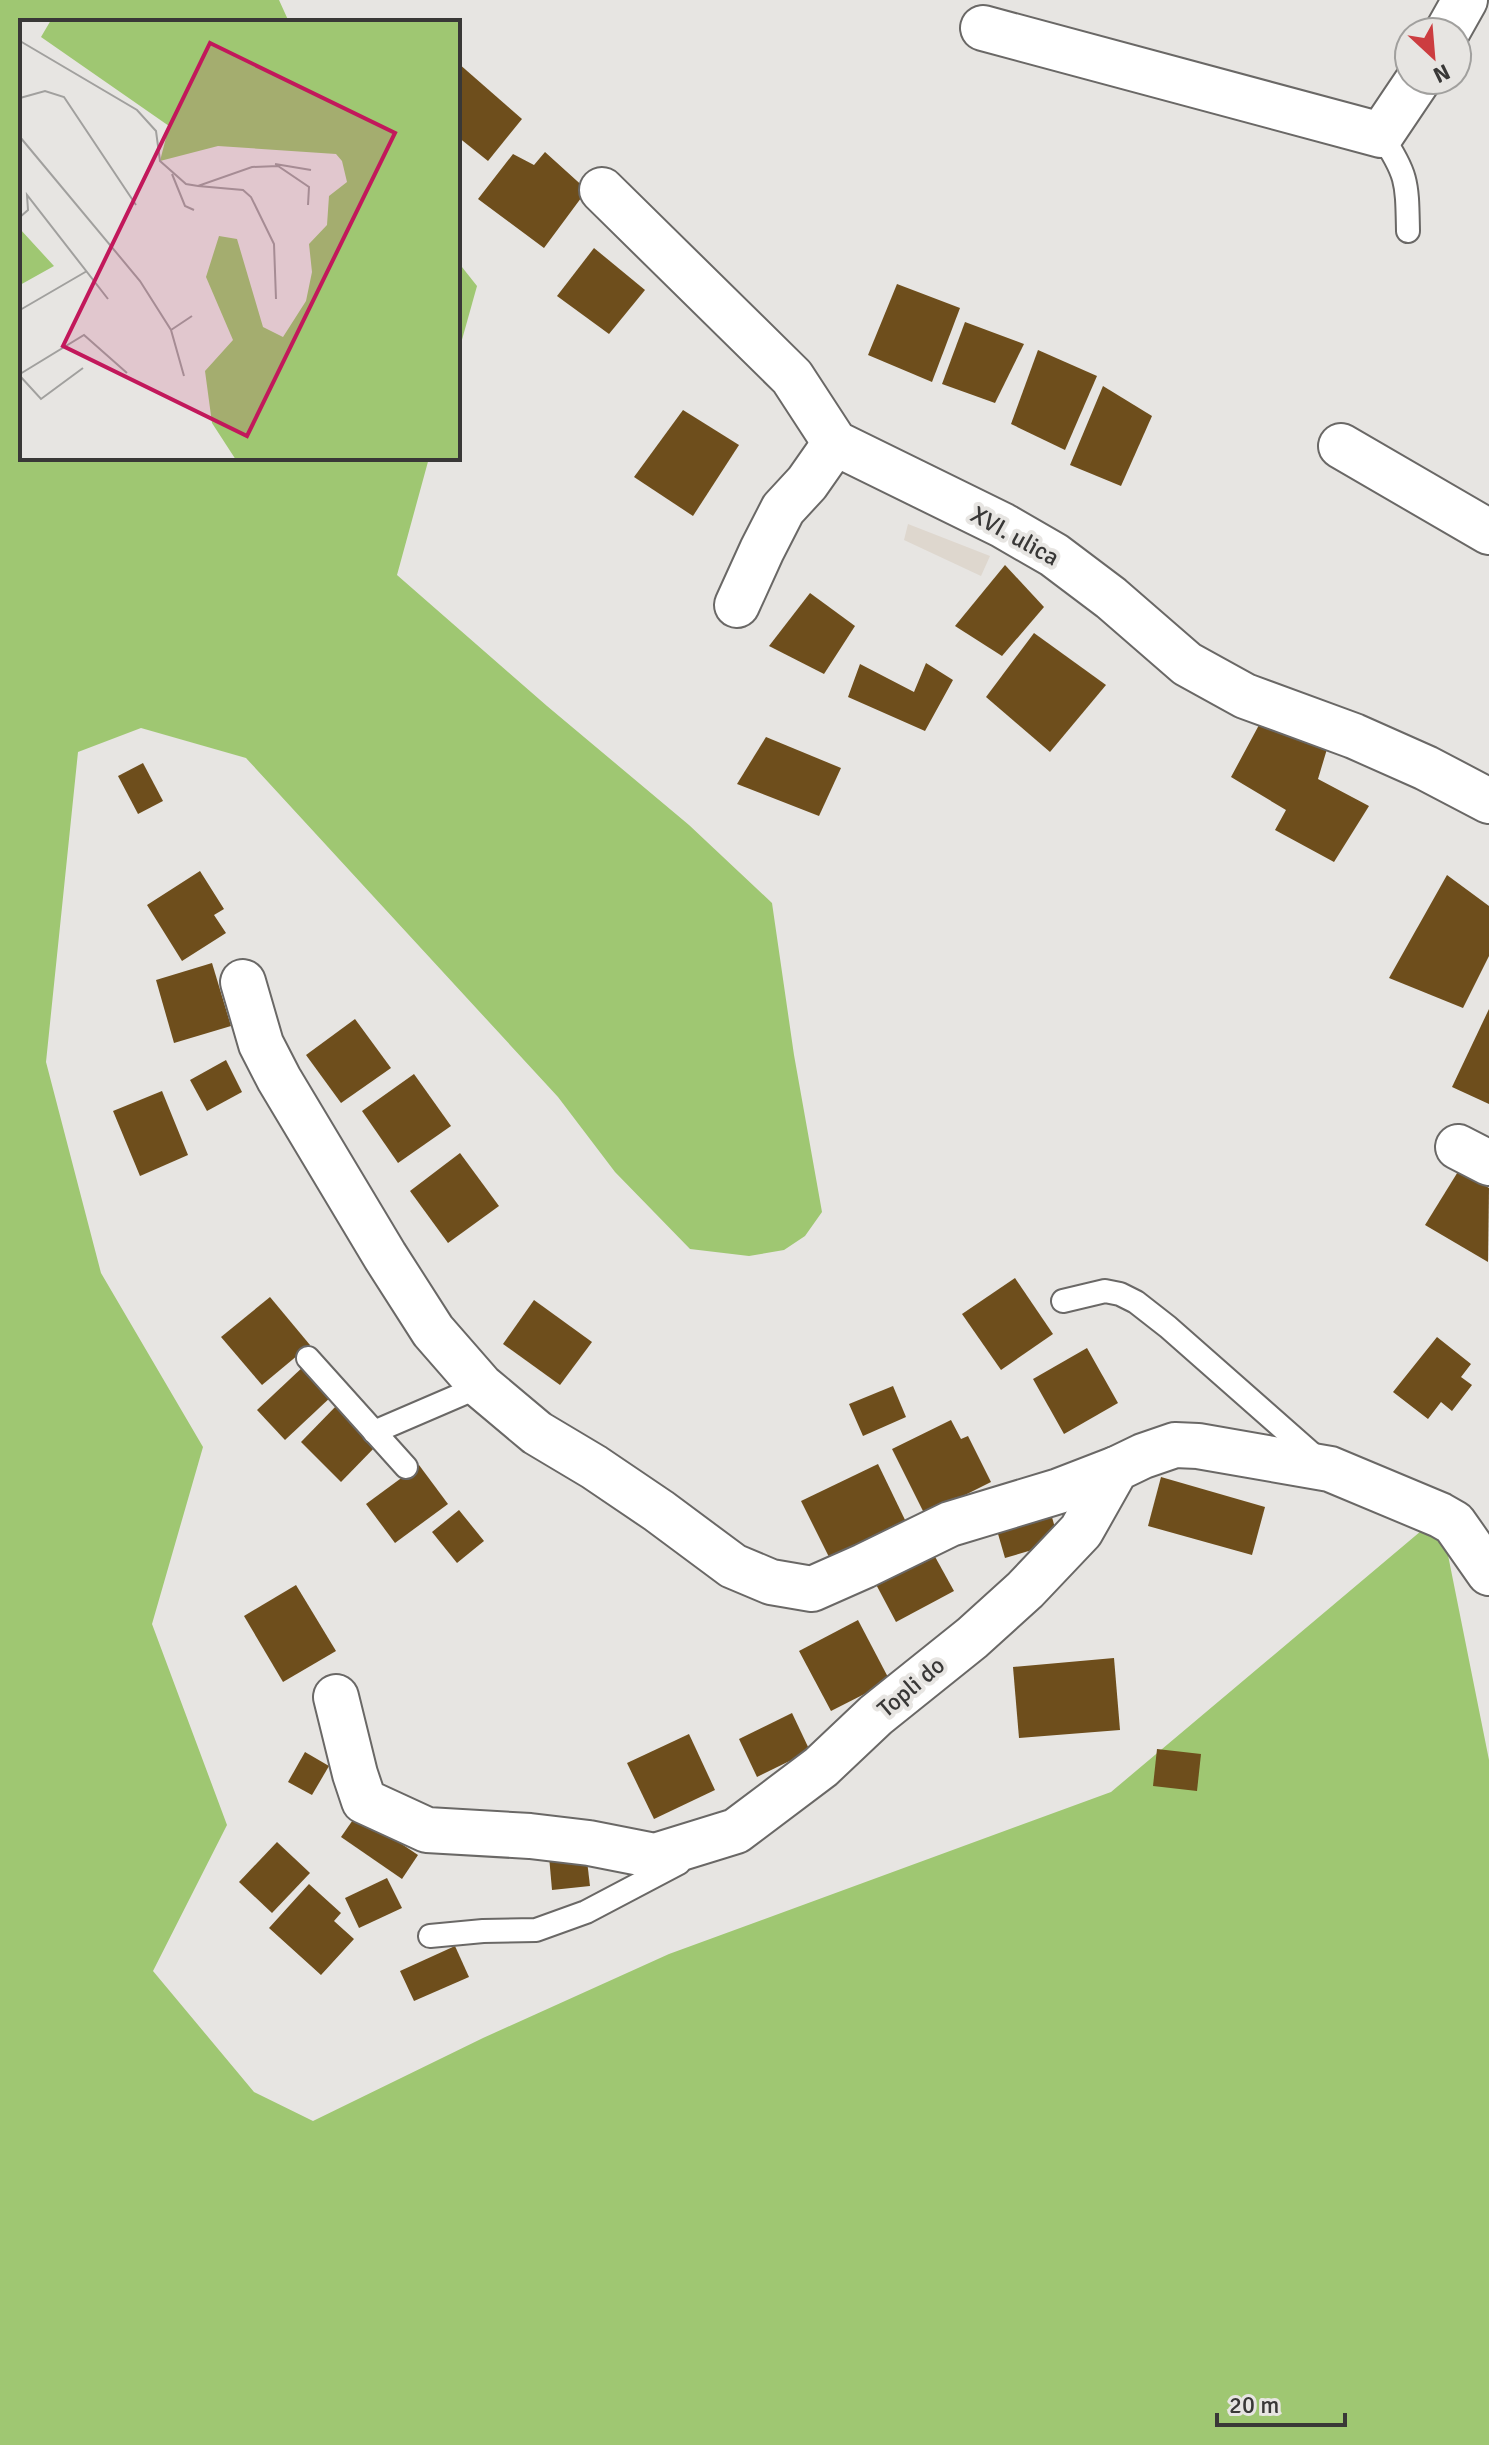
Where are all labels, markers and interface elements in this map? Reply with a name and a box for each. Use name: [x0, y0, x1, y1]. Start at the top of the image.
north arrow: [1393, 16, 1473, 96]
inset map: [20, 20, 460, 460]
text: N: [1429, 58, 1454, 89]
street label: XVI. ulica: [966, 499, 1064, 573]
street label: Topli do: [871, 1650, 951, 1724]
scale bar: [1217, 2377, 1345, 2427]
text: 20 m: [1229, 2390, 1279, 2420]

